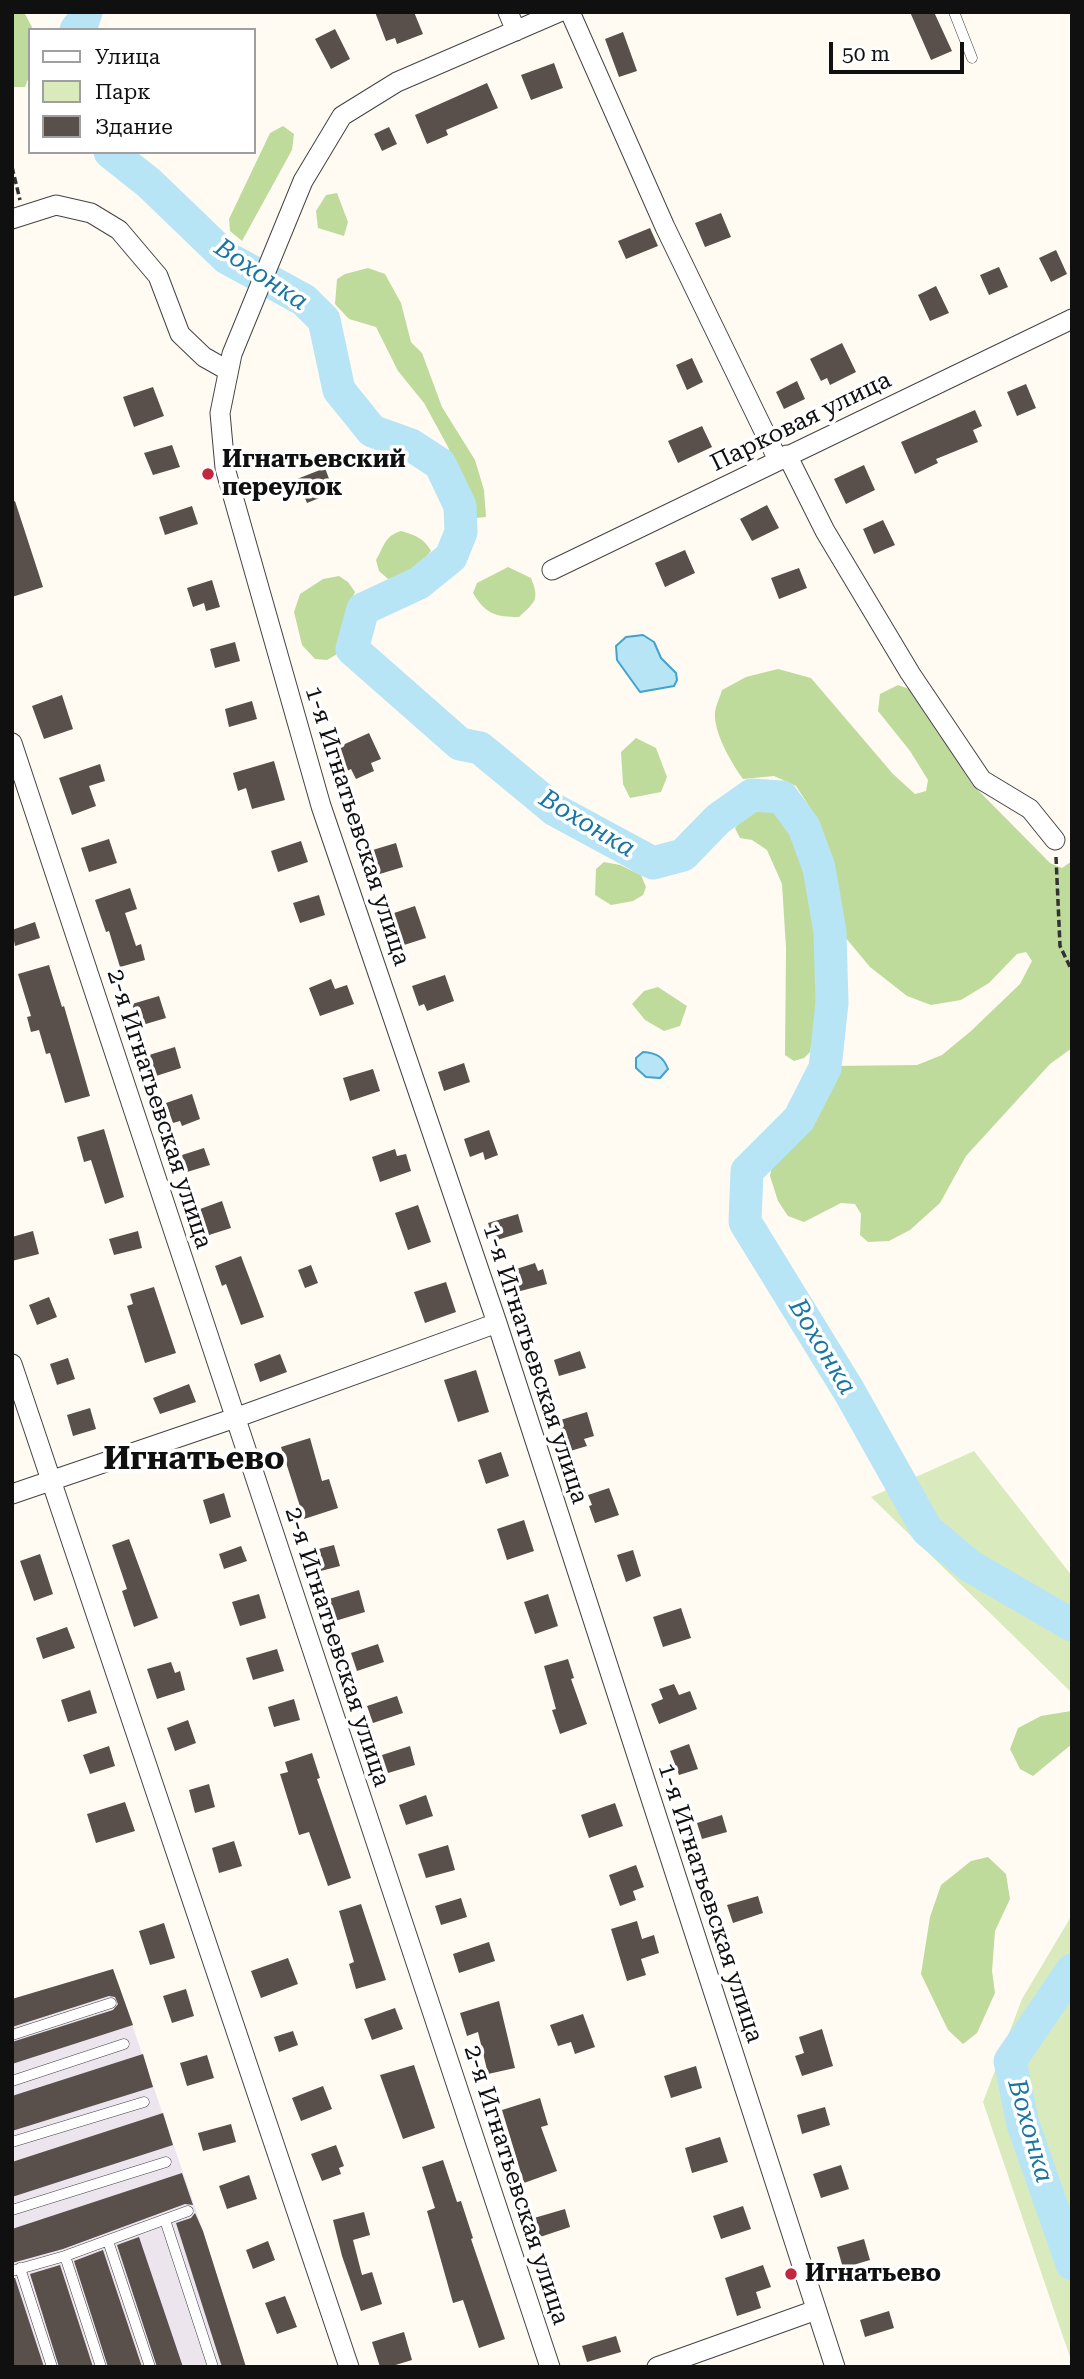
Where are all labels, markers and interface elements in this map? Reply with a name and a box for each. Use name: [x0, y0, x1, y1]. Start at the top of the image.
legend: [28, 28, 256, 154]
scale bar: [832, 28, 967, 72]
text: 50 m: [842, 42, 890, 66]
text: Улица: [95, 45, 160, 69]
text: Парк: [95, 80, 151, 104]
text: Здание: [95, 115, 173, 139]
water label: Вохонка: [208, 232, 314, 318]
street label: Парковая улица: [706, 366, 896, 478]
place label: Игнатьевский переулок: [222, 446, 406, 502]
marker: Игнатьевский переулок: [200, 466, 216, 482]
street label: 1-я Игнатьевская улица: [298, 683, 416, 969]
water label: Вохонка: [533, 783, 641, 865]
street label: 2-я Игнатьевская улица: [100, 966, 218, 1252]
street label: 1-я Игнатьевская улица: [476, 1221, 594, 1507]
water label: Вохонка: [781, 1293, 863, 1401]
district label: Игнатьево: [103, 1441, 285, 1479]
street label: 2-я Игнатьевская улица: [278, 1504, 396, 1790]
street label: 1-я Игнатьевская улица: [651, 1760, 769, 2046]
street label: 2-я Игнатьевская улица: [457, 2042, 575, 2328]
water label: Вохонка: [1000, 2076, 1060, 2186]
place label: Игнатьево: [805, 2260, 941, 2288]
marker: Игнатьево: [783, 2266, 799, 2282]

